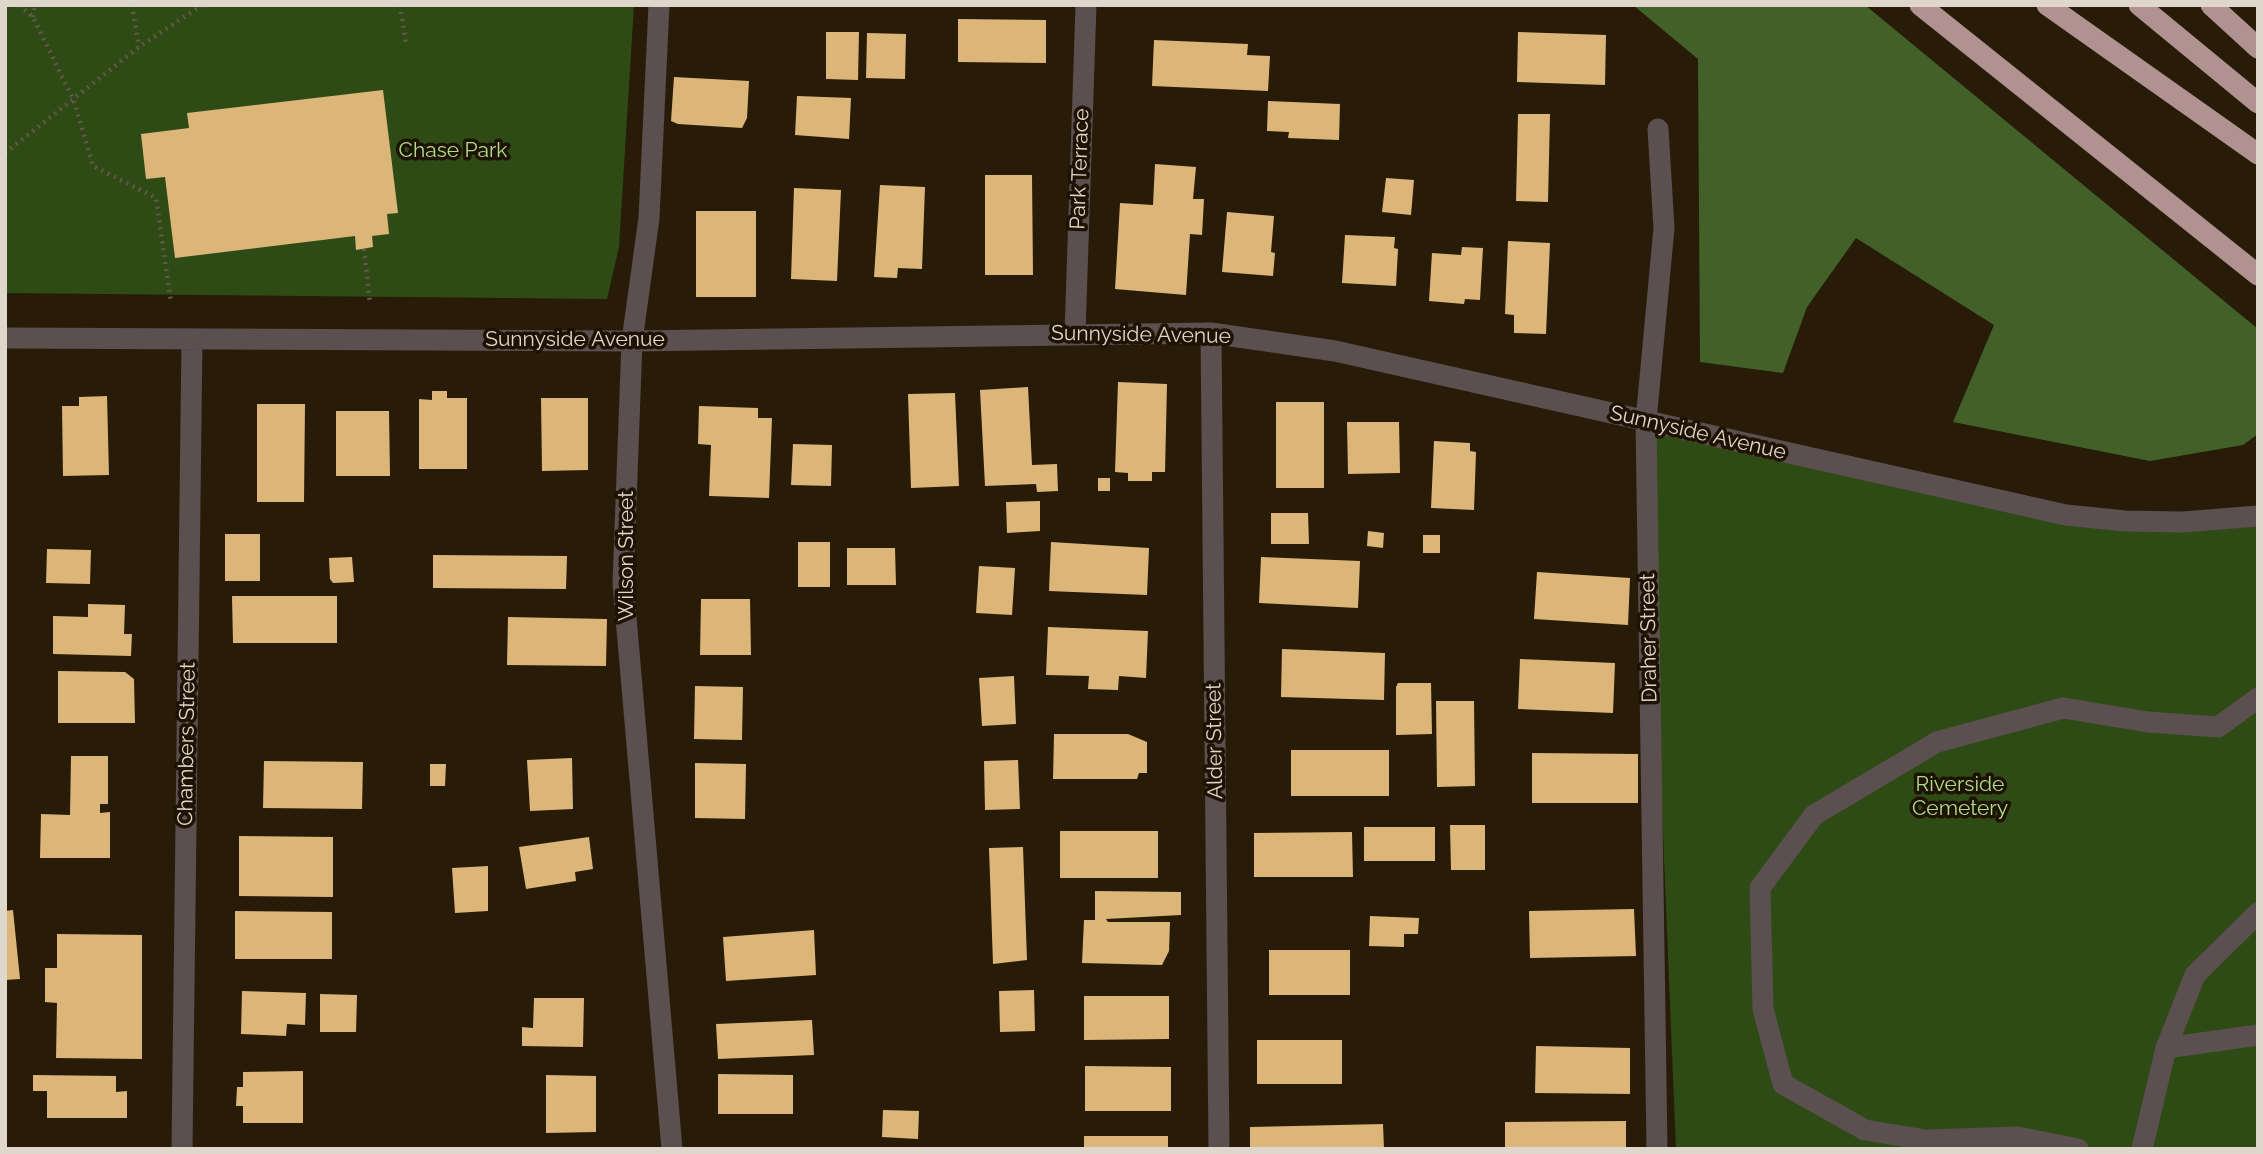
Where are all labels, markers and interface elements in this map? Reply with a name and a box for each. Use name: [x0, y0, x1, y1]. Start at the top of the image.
street label: Park Terrace: [1065, 108, 1095, 230]
park label: Chase Park: [399, 138, 507, 164]
street label: Sunnyside Avenue: [1051, 321, 1231, 349]
street label: Sunnyside Avenue: [485, 327, 665, 353]
street label: Sunnyside Avenue: [1608, 401, 1788, 465]
street label: Wilson Street: [614, 491, 640, 621]
street label: Draher Street: [1635, 573, 1663, 703]
street label: Chambers Street: [173, 662, 201, 826]
street label: Alder Street: [1201, 683, 1229, 799]
park label: Riverside Cemetery: [1912, 772, 2008, 822]

